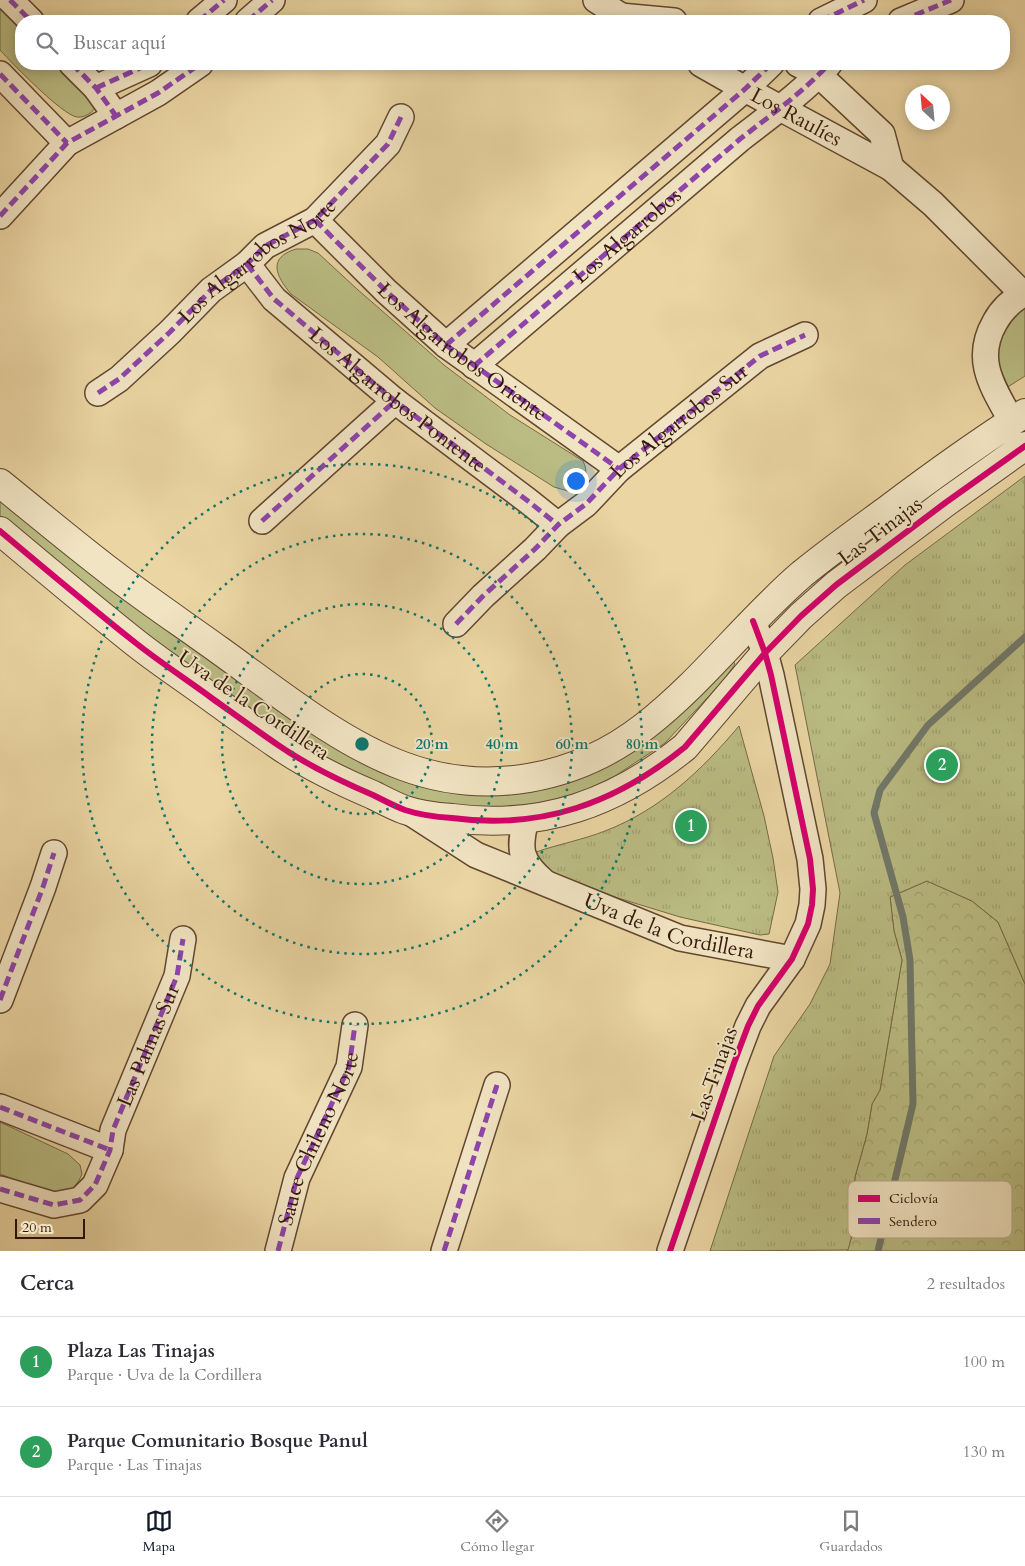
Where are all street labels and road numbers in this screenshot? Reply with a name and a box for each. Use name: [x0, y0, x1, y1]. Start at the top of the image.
street label: Los Raulíes: [745, 81, 847, 154]
street label: Los Algarrobos: [567, 181, 688, 291]
street label: Los Algarrobos Norte: [172, 192, 343, 330]
street label: Los Algarrobos Oriente: [370, 276, 553, 428]
street label: Los Algarrobos Poniente: [303, 321, 492, 480]
street label: Los Algarrobos Sur: [603, 357, 755, 485]
street label: Las Tinajas: [832, 490, 928, 573]
street label: Uva de la Cordillera: [172, 644, 336, 767]
street label: Uva de la Cordillera: [579, 886, 757, 967]
street label: Las Palmas Sur: [110, 979, 187, 1111]
street label: Las Tinajas: [684, 1023, 745, 1126]
street label: Sauce Chileno Norte: [271, 1050, 366, 1229]

